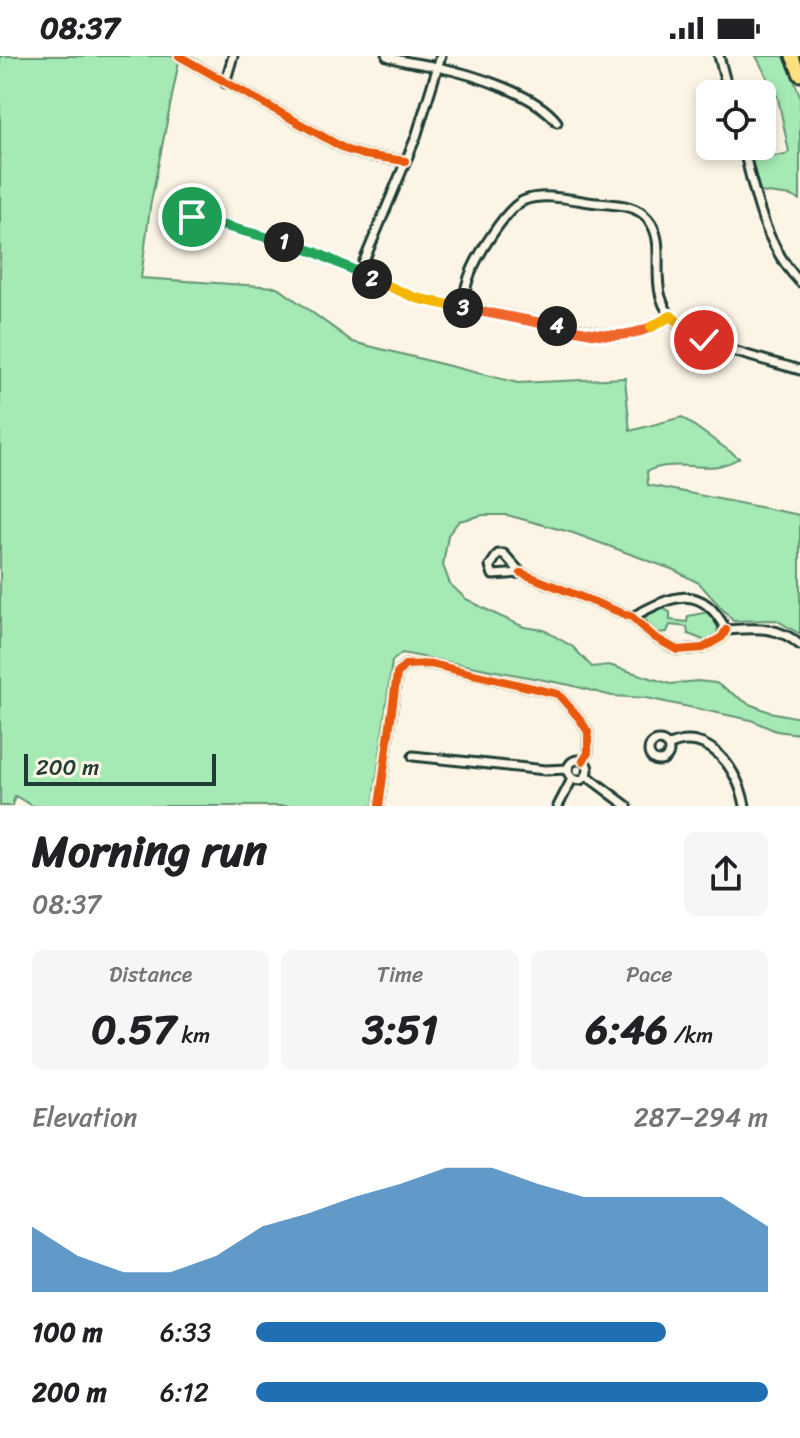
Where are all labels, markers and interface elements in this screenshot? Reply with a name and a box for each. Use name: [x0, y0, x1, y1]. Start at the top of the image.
text: 08:37: [40, 1, 120, 55]
map controls: [696, 80, 776, 160]
button: locate: [696, 80, 776, 160]
pin: [158, 183, 226, 251]
icon: arrive: [170, 195, 214, 239]
pin: 1: [264, 222, 304, 262]
text: 1: [279, 222, 289, 261]
pin: 2: [352, 259, 392, 299]
text: 2: [366, 259, 378, 298]
pin: 3: [443, 288, 483, 328]
text: 3: [457, 288, 469, 327]
pin: 4: [537, 306, 577, 346]
text: 4: [550, 306, 564, 345]
pin: [670, 306, 738, 374]
icon: check: [682, 318, 726, 362]
text: 200 m: [36, 748, 99, 787]
scale bar: [24, 750, 216, 786]
text: Morning run: [32, 812, 267, 890]
button: share: [684, 832, 768, 916]
text: 08:37: [32, 881, 101, 927]
text: Distance: [109, 955, 192, 994]
text: Time: [377, 955, 423, 994]
text: Pace: [626, 955, 673, 994]
text: 0.57: [91, 994, 176, 1065]
text: 3:51: [362, 994, 438, 1065]
text: 6:46: [585, 994, 668, 1065]
text: km: [176, 1016, 210, 1055]
text: /km: [668, 1016, 713, 1055]
text: Elevation: [32, 1094, 137, 1140]
text: 287–294 m: [634, 1094, 768, 1140]
text: 100 m: [32, 1309, 103, 1355]
text: 6:33: [160, 1309, 211, 1355]
text: 200 m: [32, 1369, 107, 1415]
text: 6:12: [160, 1369, 209, 1415]

